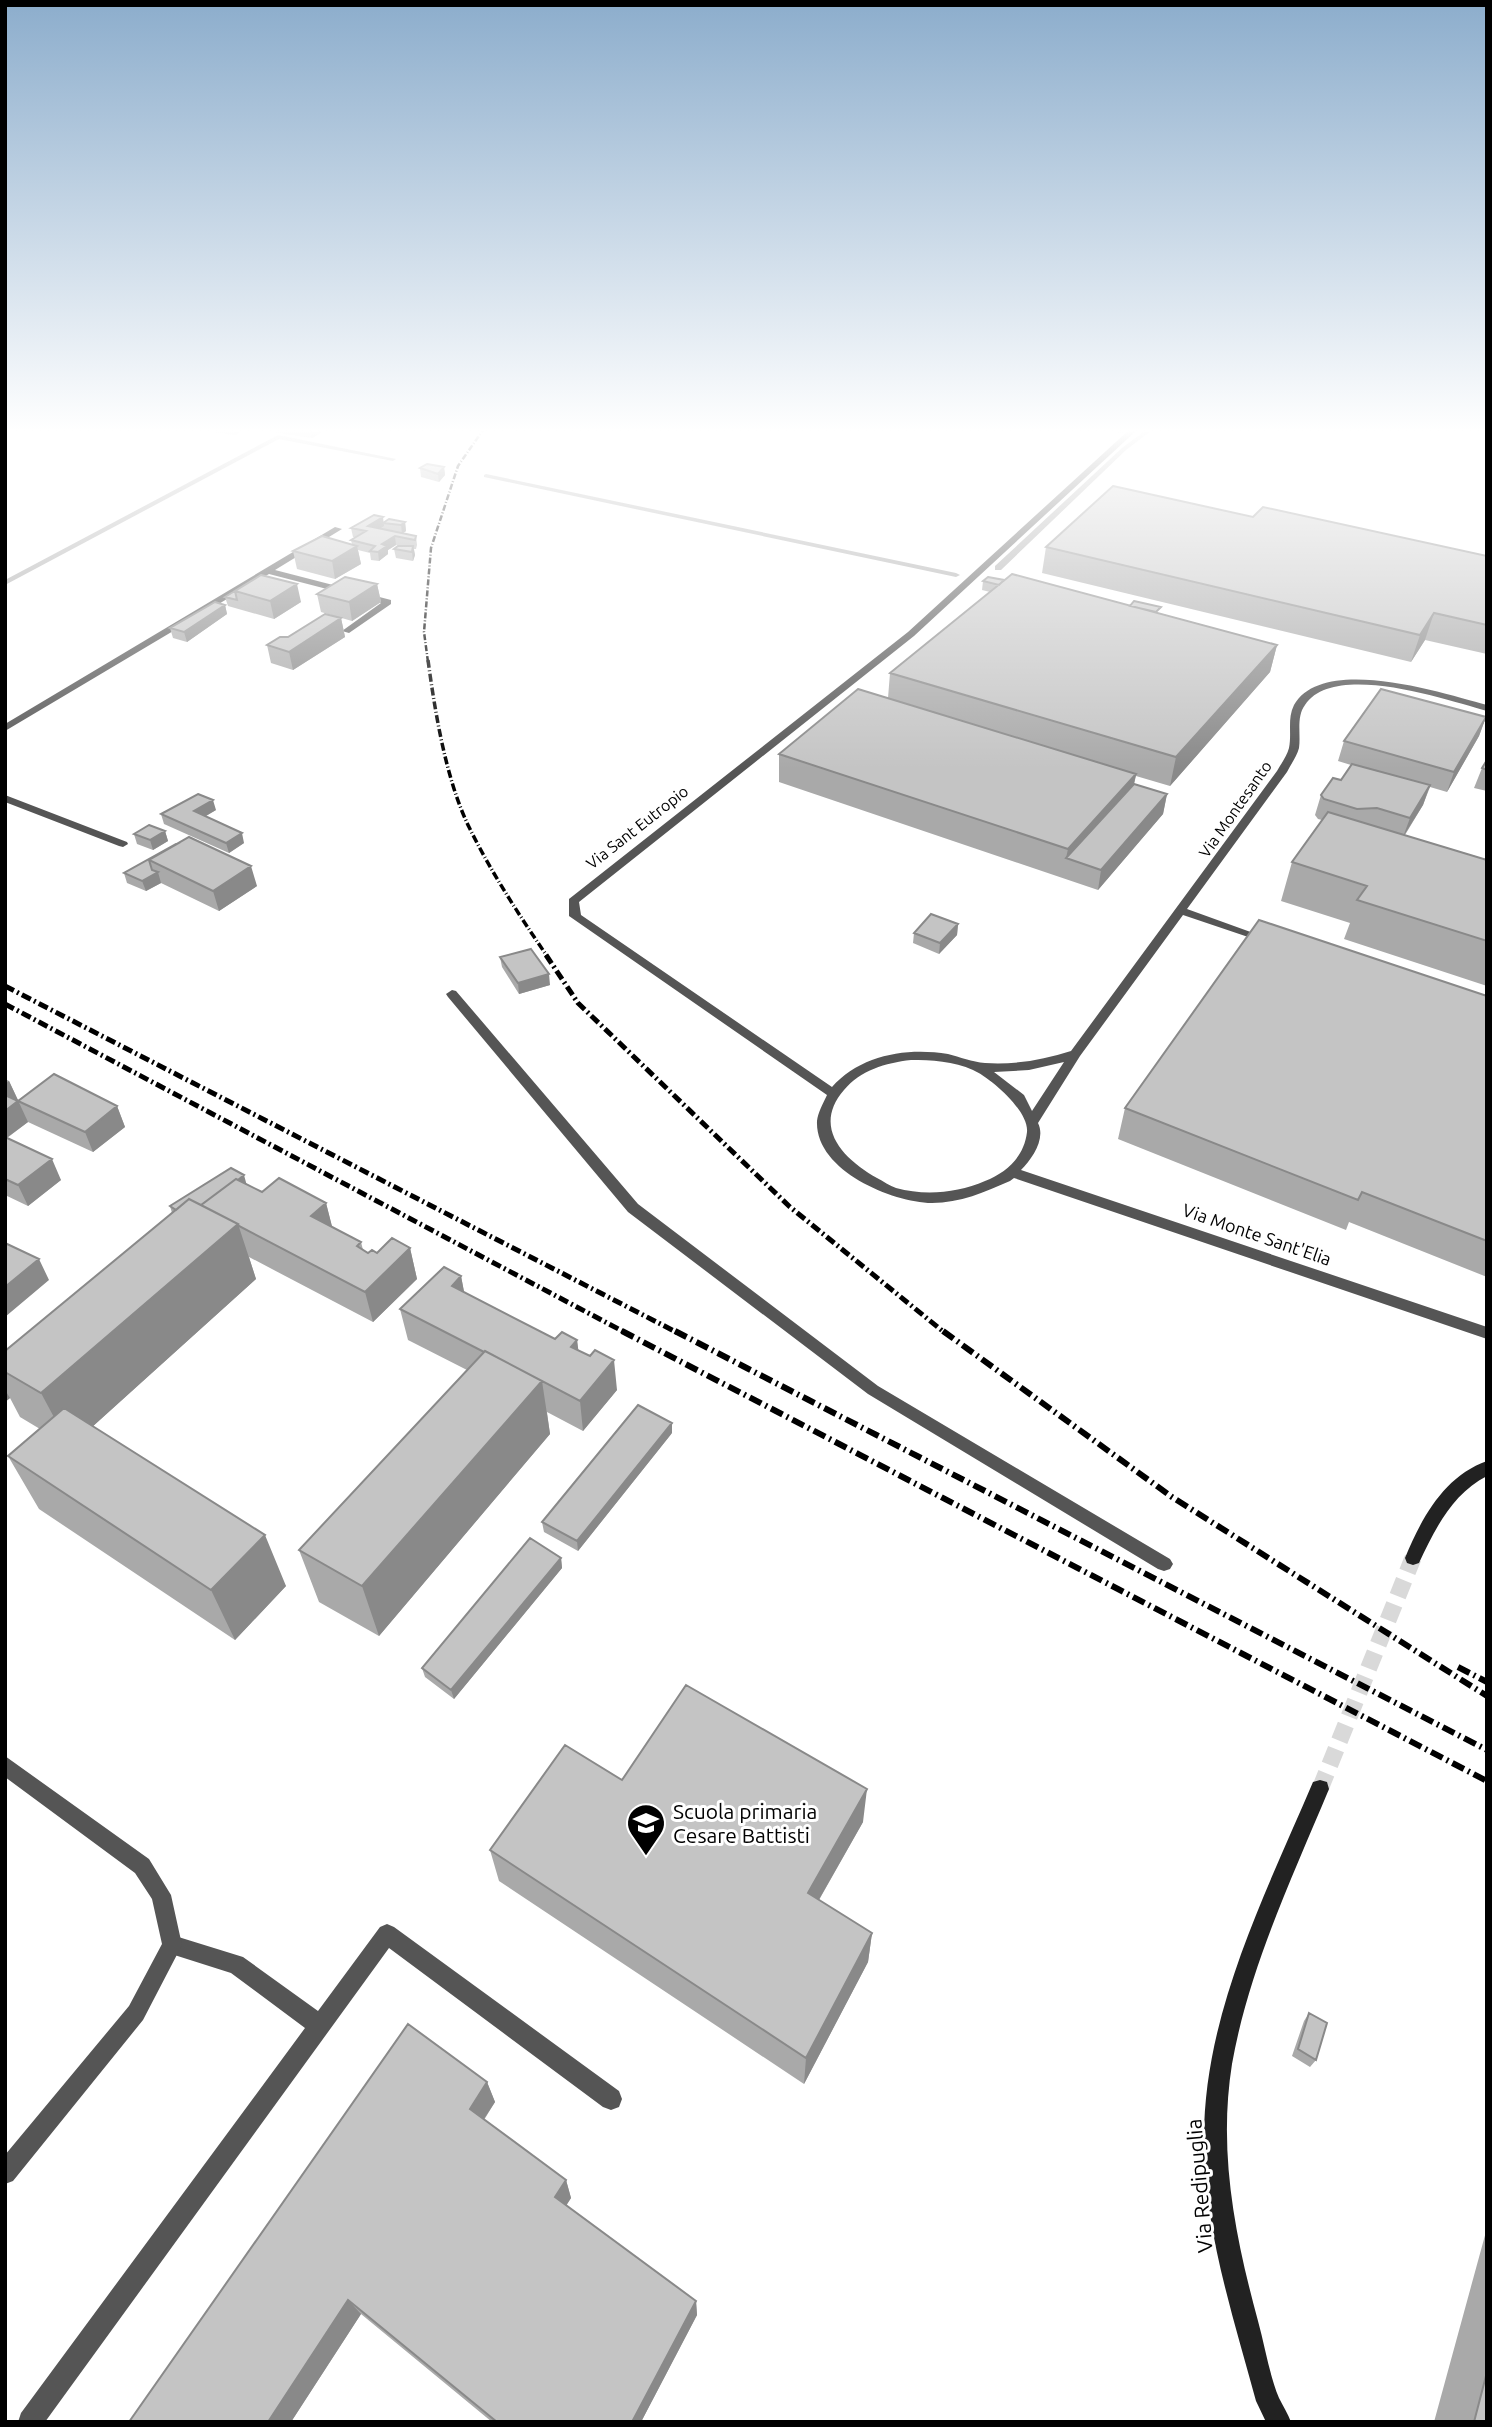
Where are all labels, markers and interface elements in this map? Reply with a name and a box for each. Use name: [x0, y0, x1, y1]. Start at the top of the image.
street label: Via Montesanto: [1195, 757, 1275, 861]
street label: Via Sant Eutropio: [582, 782, 692, 872]
street label: Via Monte Sant'Elia: [1180, 1199, 1334, 1269]
place label: Scuola primaria Cesare Battisti: [673, 1799, 817, 1847]
school or university icon: Scuola primaria Cesare Battisti: [625, 1802, 667, 1857]
street label: Via Redipuglia: [1181, 2118, 1217, 2254]

